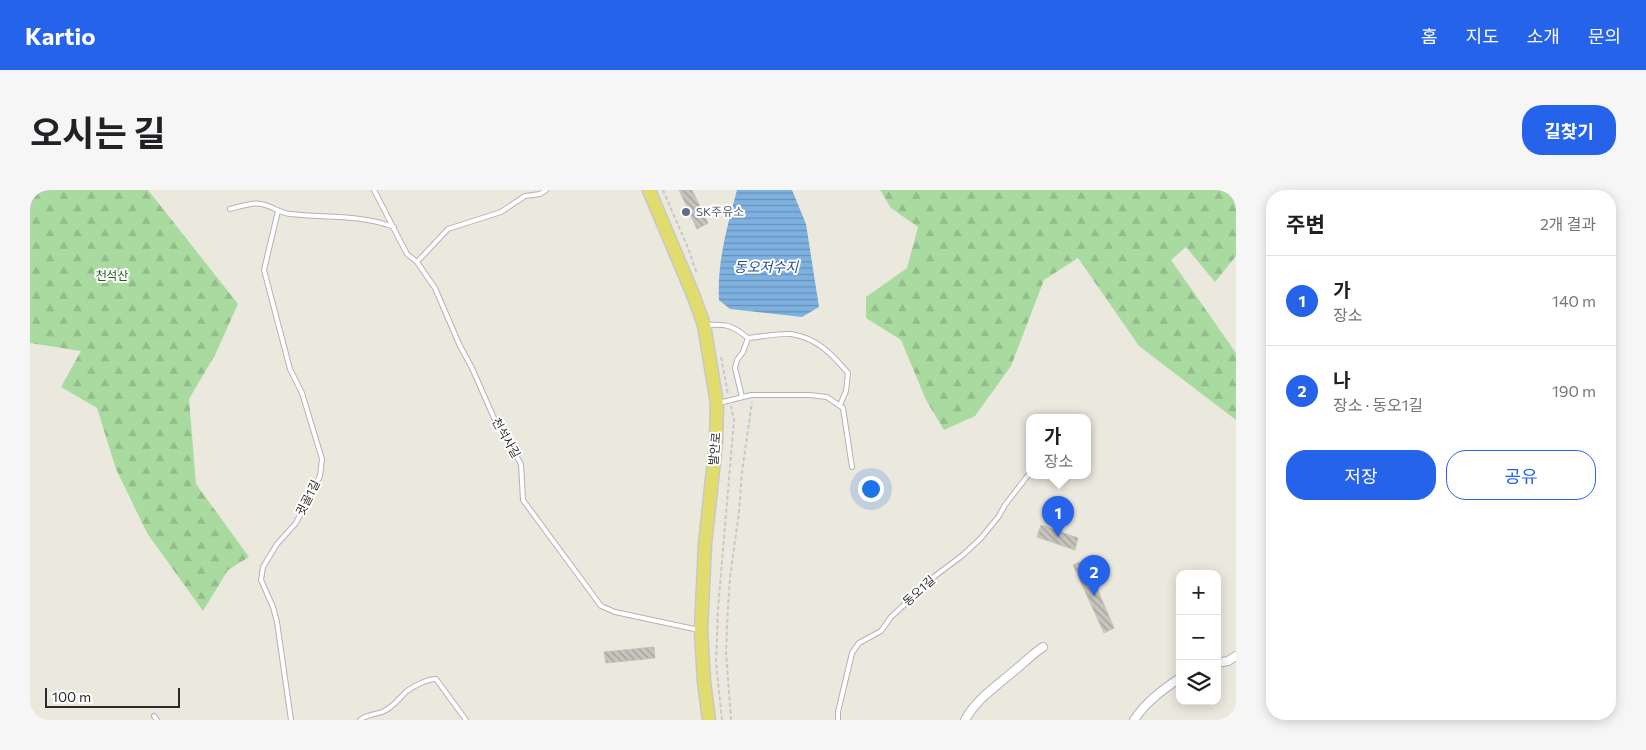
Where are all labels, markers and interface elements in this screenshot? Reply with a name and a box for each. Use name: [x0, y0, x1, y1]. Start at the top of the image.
text: Kartio: [25, 21, 95, 50]
text: 홈: [1421, 25, 1438, 47]
text: 지도: [1466, 25, 1499, 47]
text: 소개: [1527, 25, 1560, 47]
text: 문의: [1588, 25, 1621, 47]
button: 길찾기: [1522, 105, 1616, 155]
text: 오시는 길: [30, 110, 166, 153]
place label: SK주유소: [696, 204, 744, 218]
marker: SK주유소: [680, 206, 692, 218]
text: 주변: [1286, 211, 1325, 236]
text: 2개 결과: [1540, 214, 1596, 233]
water label: 동오저수지: [734, 258, 799, 275]
park label: 천석산: [95, 268, 129, 282]
text: 가: [1333, 278, 1350, 301]
text: 1: [1298, 291, 1306, 310]
text: 140 m: [1552, 291, 1596, 310]
text: 장소: [1333, 305, 1362, 324]
text: 나: [1333, 368, 1350, 391]
text: 2: [1297, 381, 1307, 400]
text: 190 m: [1552, 381, 1596, 400]
text: 장소 · 동오1길: [1333, 395, 1423, 414]
popup: [1026, 414, 1091, 479]
street label: 천석사길: [490, 415, 524, 460]
text: 가: [1044, 424, 1061, 447]
street label: 발안로: [706, 432, 722, 466]
button: 저장: [1286, 450, 1436, 500]
button: 공유: [1446, 450, 1596, 500]
text: 장소: [1044, 451, 1073, 470]
your location: [858, 476, 884, 502]
street label: 귓골1길: [292, 477, 322, 518]
pin: 1: [1042, 496, 1074, 537]
pin: 2: [1078, 555, 1110, 596]
map controls: [1176, 570, 1221, 705]
button: +: [1176, 570, 1221, 615]
street label: 동오1길: [899, 572, 937, 608]
button: −: [1176, 615, 1221, 660]
button: layers: [1176, 660, 1221, 705]
scale bar: [45, 685, 180, 708]
text: 100 m: [52, 688, 91, 705]

